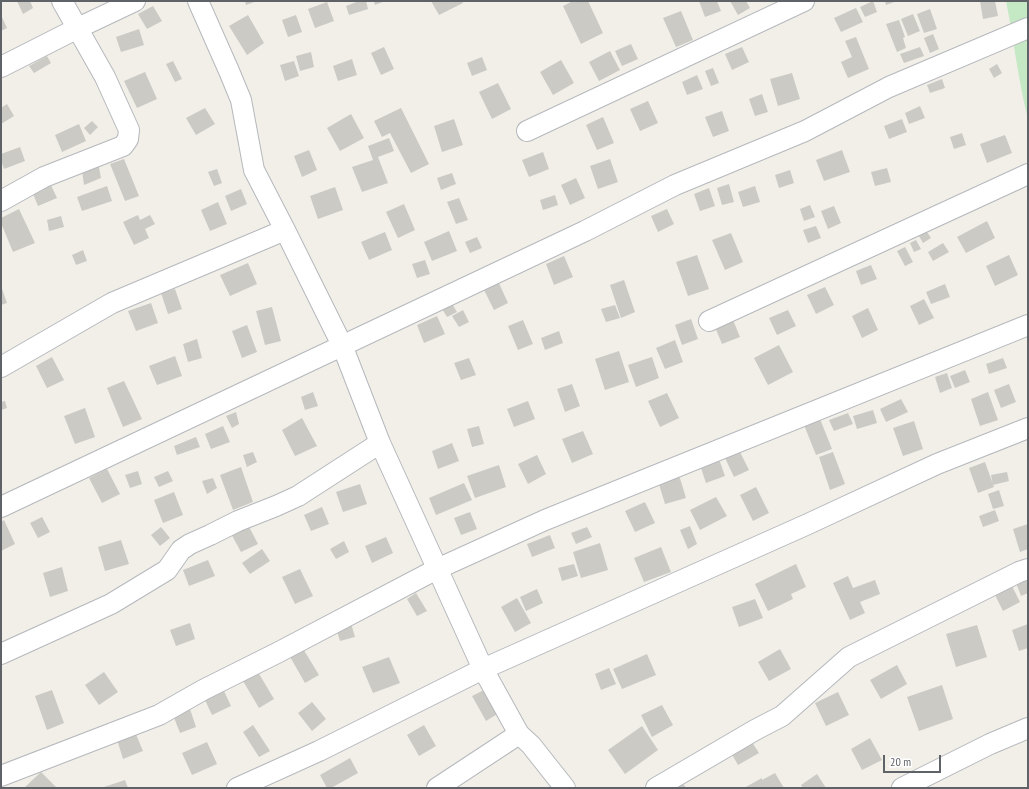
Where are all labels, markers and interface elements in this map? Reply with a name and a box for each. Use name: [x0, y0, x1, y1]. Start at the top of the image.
scale bar: [885, 747, 943, 773]
text: 20 m: [890, 754, 911, 769]

